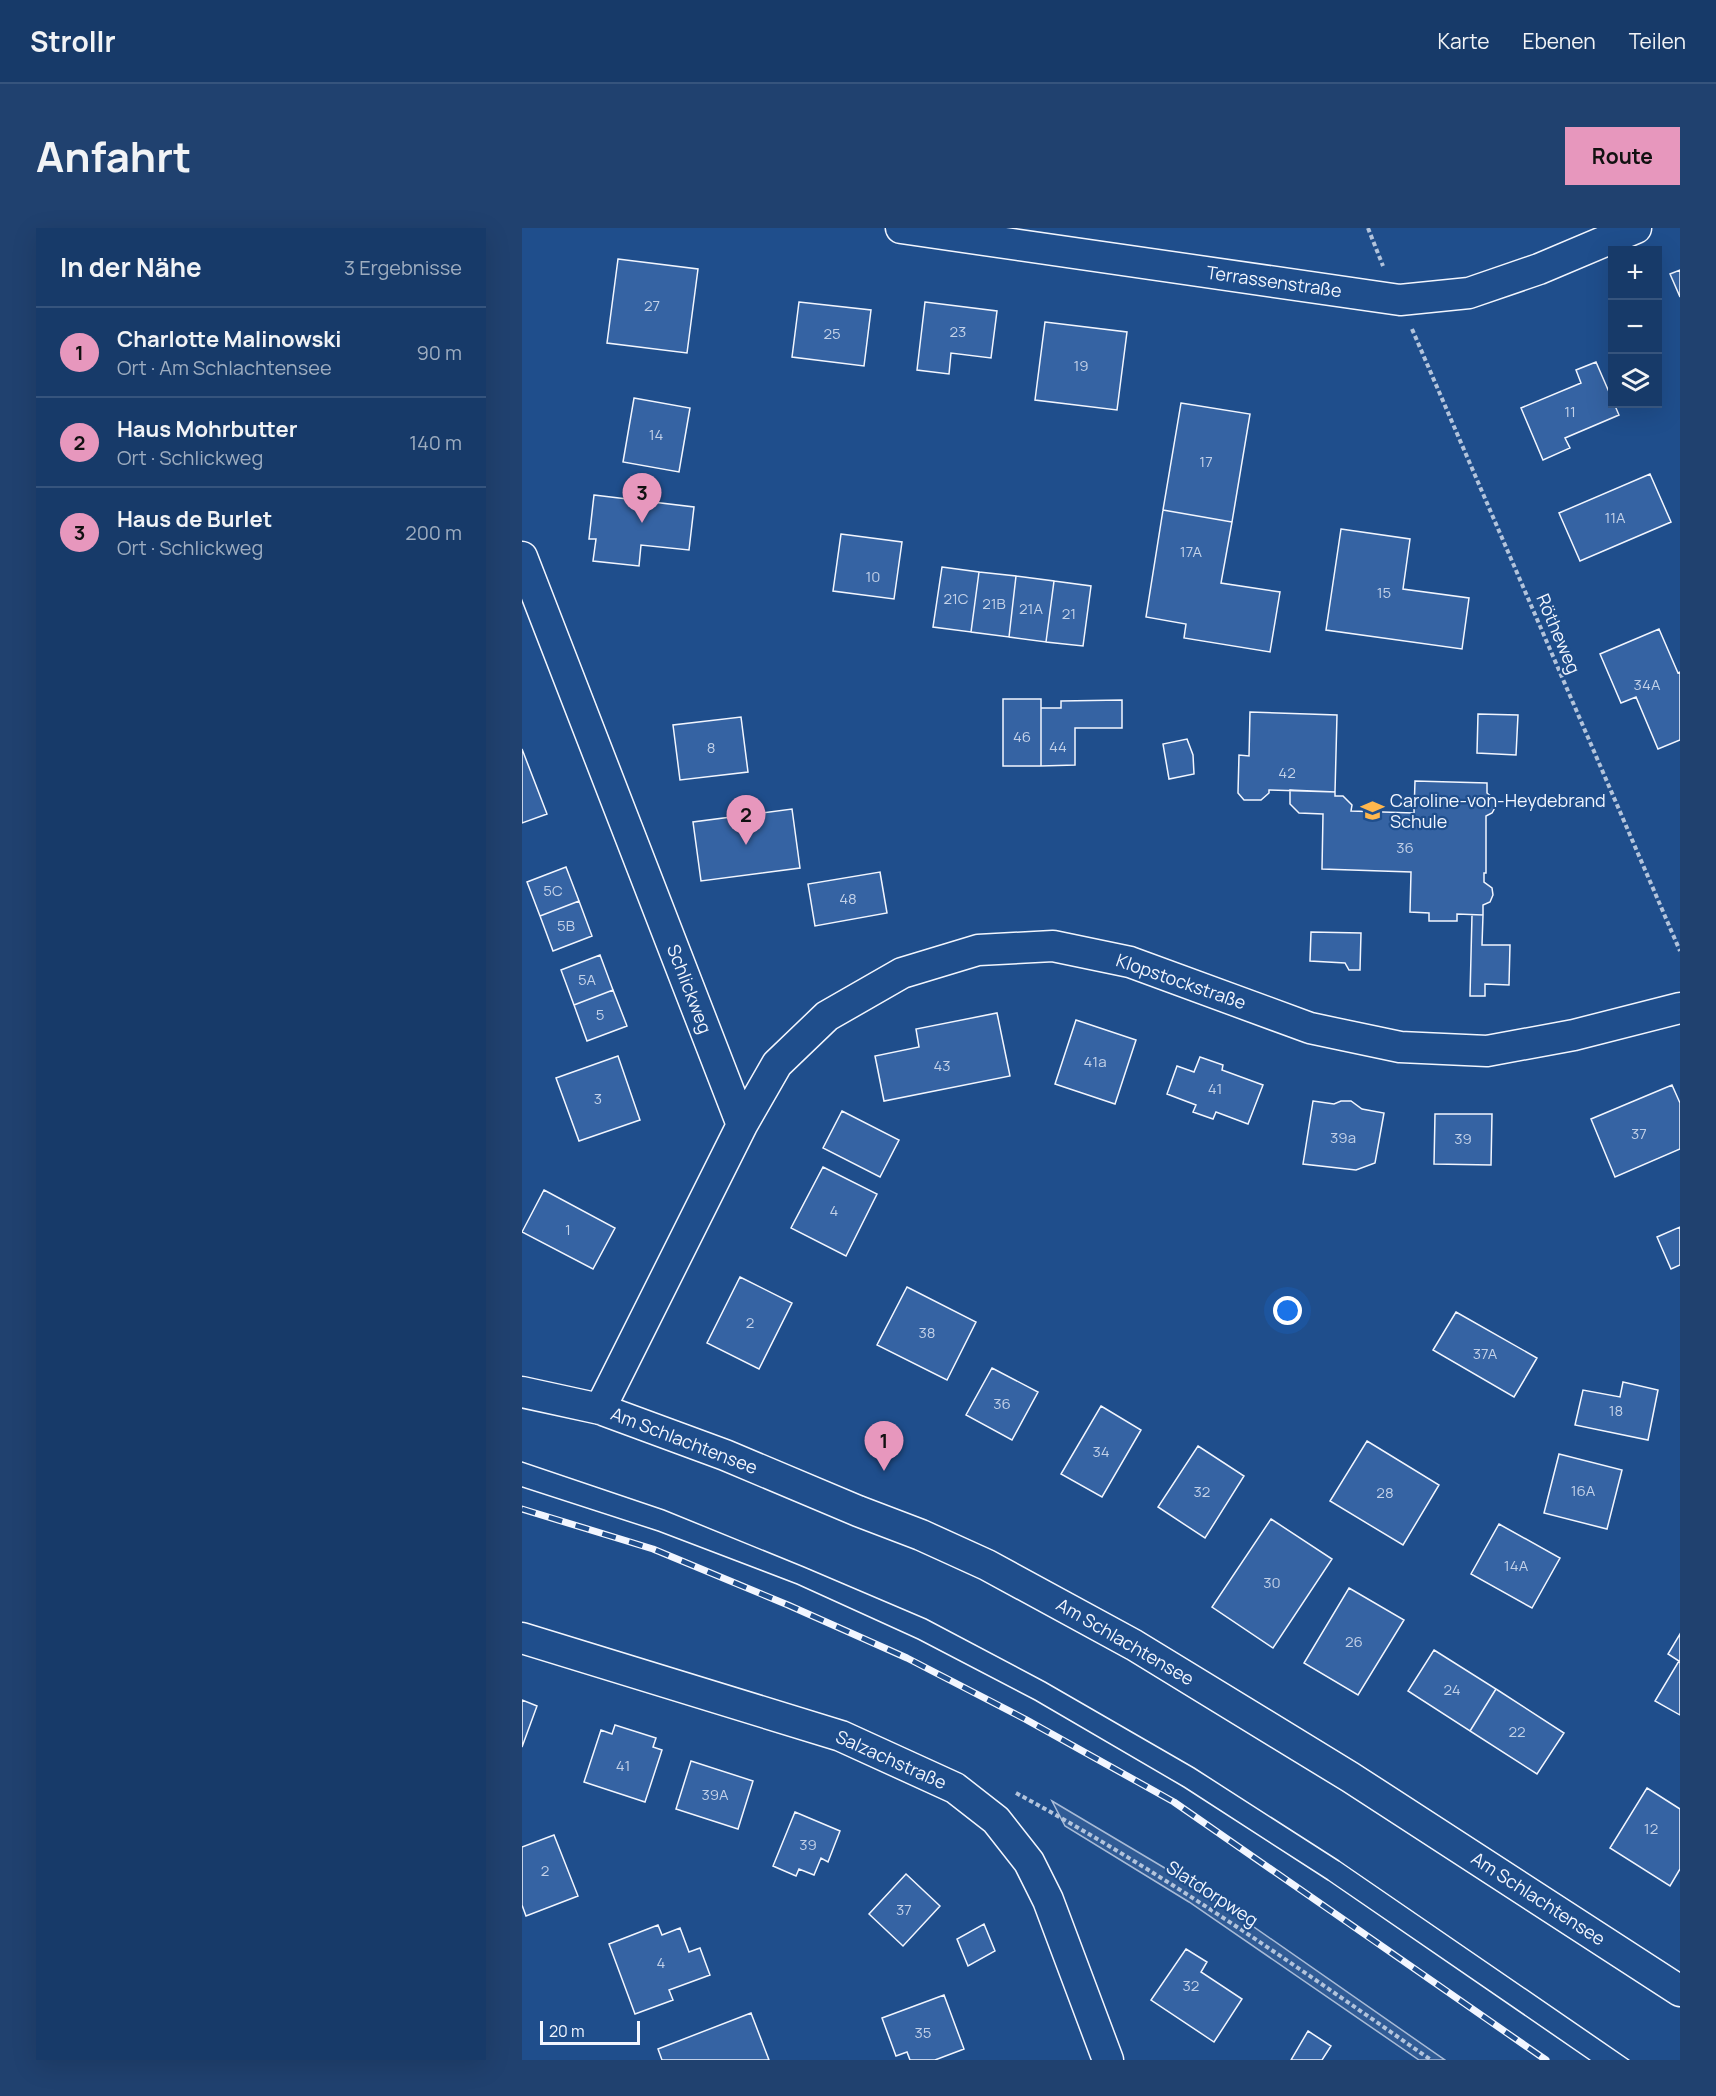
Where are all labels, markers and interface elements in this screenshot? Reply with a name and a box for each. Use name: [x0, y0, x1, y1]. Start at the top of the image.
text: Strollr: [30, 22, 116, 60]
text: Karte: [1437, 27, 1489, 55]
text: Ebenen: [1522, 27, 1596, 55]
text: Teilen: [1629, 27, 1686, 55]
text: Anfahrt: [36, 127, 191, 185]
button: Route: [1565, 127, 1680, 185]
map controls: [1608, 246, 1662, 408]
button: +: [1608, 246, 1662, 300]
text: In der Nähe: [60, 249, 202, 285]
text: 3 Ergebnisse: [344, 254, 462, 281]
street label: Terrassenstraße: [1205, 260, 1343, 302]
house number: 27: [644, 295, 660, 316]
button: −: [1608, 300, 1662, 354]
house number: 23: [950, 321, 966, 342]
house number: 25: [823, 323, 841, 344]
text: Charlotte Malinowski: [117, 324, 341, 354]
text: 1: [75, 339, 84, 366]
text: 90 m: [416, 339, 462, 366]
text: Ort · Am Schlachtensee: [117, 354, 332, 381]
button: layers: [1608, 354, 1662, 408]
house number: 19: [1073, 355, 1089, 376]
house number: 11: [1564, 401, 1576, 422]
text: Haus Mohrbutter: [117, 414, 298, 444]
house number: 14: [649, 424, 663, 445]
text: 2: [74, 429, 85, 456]
text: 140 m: [409, 429, 462, 456]
text: Ort · Schlickweg: [117, 444, 263, 471]
house number: 17: [1199, 451, 1213, 472]
pin: 3: [622, 474, 662, 523]
text: Haus de Burlet: [117, 504, 272, 534]
house number: 11A: [1604, 507, 1626, 528]
text: 3: [74, 519, 85, 546]
text: 200 m: [405, 519, 462, 546]
text: Ort · Schlickweg: [117, 534, 263, 561]
house number: 17A: [1180, 541, 1203, 562]
house number: 10: [866, 566, 881, 587]
house number: 15: [1377, 582, 1391, 603]
house number: 21C: [943, 588, 969, 609]
street label: Rötheweg: [1531, 590, 1587, 677]
house number: 21B: [982, 593, 1006, 614]
house number: 21A: [1019, 598, 1043, 619]
house number: 21: [1062, 603, 1076, 624]
house number: 34A: [1634, 674, 1661, 695]
house number: 46: [1013, 726, 1031, 747]
house number: 44: [1049, 736, 1067, 757]
house number: 8: [707, 737, 715, 758]
house number: 42: [1278, 762, 1296, 783]
place label: Caroline-von-Heydebrand Schule: [1390, 788, 1606, 833]
pin: 2: [726, 796, 766, 845]
school or university icon: Caroline-von-Heydebrand Schule: [1359, 798, 1385, 824]
house number: 36: [1396, 837, 1414, 858]
house number: 5C: [543, 880, 563, 901]
house number: 48: [839, 888, 857, 909]
house number: 5B: [557, 915, 575, 936]
street label: Schlickweg: [662, 941, 718, 1037]
street label: Klopstockstraße: [1113, 948, 1249, 1015]
house number: 5A: [578, 969, 597, 990]
house number: 5: [596, 1004, 604, 1025]
house number: 41a: [1083, 1051, 1107, 1072]
house number: 43: [933, 1055, 951, 1076]
house number: 41: [1208, 1078, 1222, 1099]
house number: 3: [594, 1088, 602, 1109]
house number: 37: [1631, 1123, 1647, 1144]
house number: 39a: [1330, 1127, 1356, 1148]
house number: 39: [1454, 1128, 1472, 1149]
house number: 4: [830, 1200, 839, 1221]
house number: 1: [565, 1219, 571, 1240]
your location: [1273, 1296, 1302, 1325]
house number: 2: [746, 1312, 754, 1333]
house number: 38: [918, 1322, 936, 1343]
house number: 37A: [1473, 1343, 1498, 1364]
house number: 36: [993, 1393, 1011, 1414]
house number: 18: [1609, 1400, 1623, 1421]
street label: Am Schlachtensee: [608, 1401, 761, 1479]
pin: 1: [864, 1422, 904, 1471]
house number: 34: [1092, 1441, 1110, 1462]
house number: 16A: [1571, 1480, 1596, 1501]
house number: 32: [1194, 1481, 1210, 1502]
house number: 28: [1376, 1482, 1394, 1503]
house number: 14A: [1504, 1555, 1529, 1576]
house number: 30: [1263, 1572, 1281, 1593]
street label: Am Schlachtensee: [1052, 1592, 1199, 1690]
house number: 26: [1345, 1631, 1363, 1652]
house number: 24: [1443, 1679, 1461, 1700]
house number: 22: [1508, 1721, 1526, 1742]
street label: Salzachstraße: [832, 1724, 951, 1794]
house number: 41: [616, 1755, 630, 1776]
house number: 39A: [701, 1784, 729, 1805]
house number: 12: [1644, 1818, 1658, 1839]
house number: 39: [799, 1834, 817, 1855]
street label: Am Schlachtensee: [1467, 1846, 1610, 1950]
street label: Slatdorpweg: [1162, 1855, 1263, 1932]
house number: 2: [541, 1860, 549, 1881]
house number: 37: [896, 1899, 912, 1920]
house number: 4: [657, 1952, 666, 1973]
house number: 32: [1183, 1975, 1199, 1996]
scale bar: [540, 2018, 640, 2046]
text: 20 m: [549, 2020, 585, 2042]
house number: 35: [915, 2022, 931, 2043]

